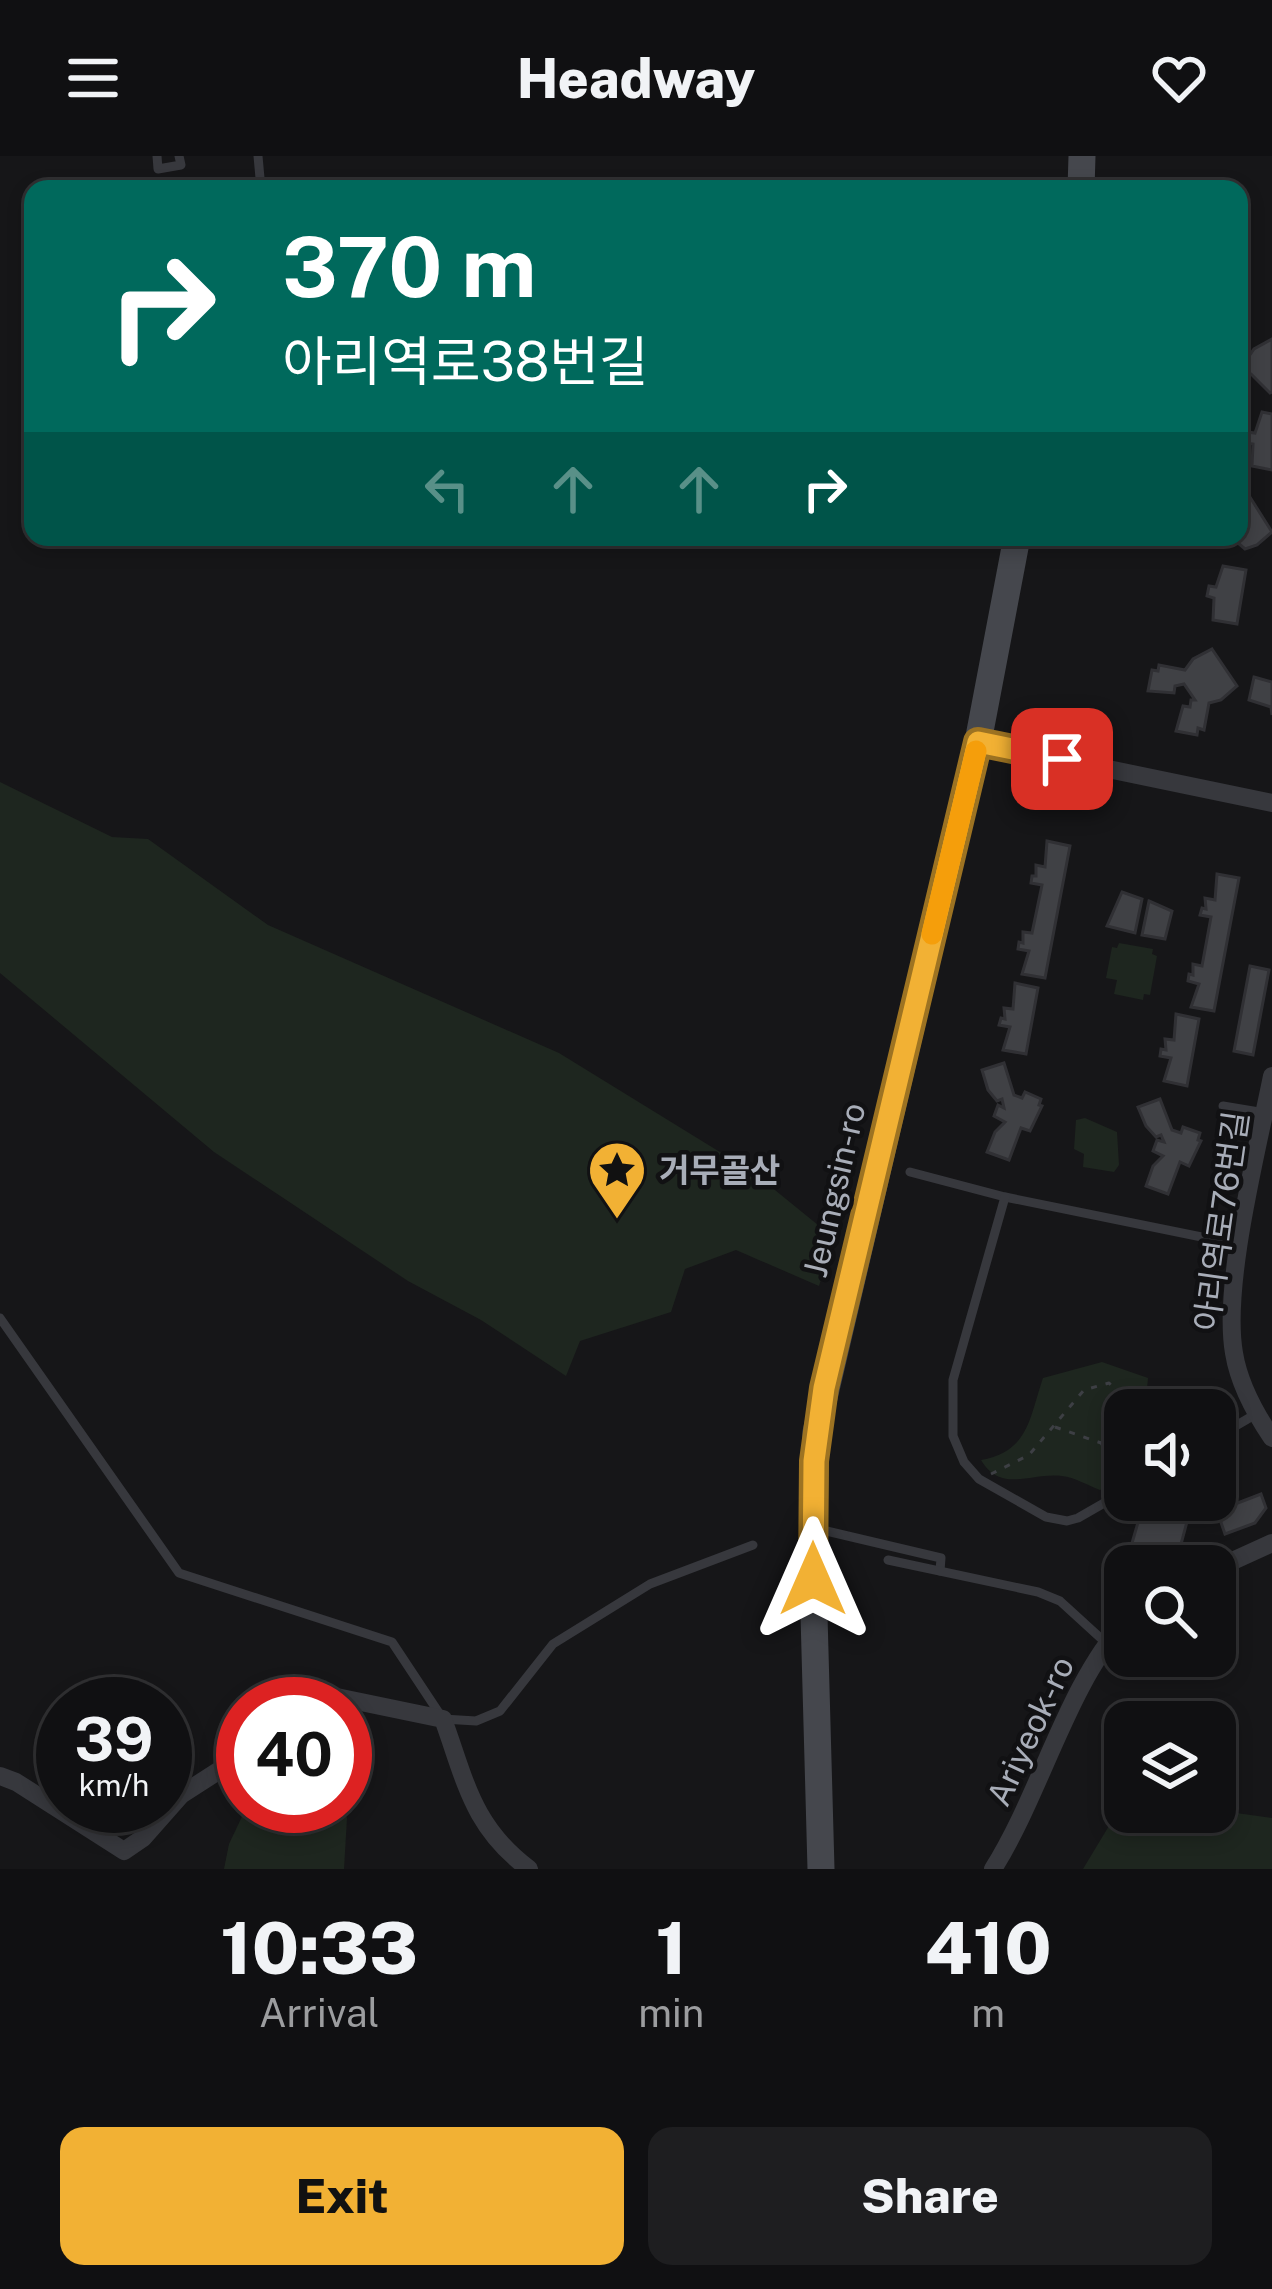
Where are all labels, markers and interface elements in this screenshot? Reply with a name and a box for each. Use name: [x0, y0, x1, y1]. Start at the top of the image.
icon: menu: [60, 45, 126, 111]
icon: heart: [1146, 45, 1212, 111]
text: Headway: [517, 47, 755, 110]
text: 370 m: [282, 217, 537, 316]
icon: right: [84, 228, 240, 384]
text: 아리역로38번길: [282, 330, 649, 393]
icon: left: [414, 456, 480, 522]
icon: ahead: [540, 456, 606, 522]
icon: ahead: [666, 456, 732, 522]
icon: right: [792, 456, 858, 522]
pin: [1011, 708, 1113, 810]
icon: arrive: [1029, 726, 1095, 792]
street label: Jeungsin-ro: [795, 1099, 873, 1281]
street label: 아리역로76번길: [1187, 1108, 1255, 1334]
place icon: 거무골산: [586, 1139, 648, 1221]
place label: 거무골산: [659, 1151, 780, 1189]
map controls: [1104, 1389, 1236, 1833]
button: sound: [1104, 1389, 1236, 1521]
position arrow: [750, 1516, 876, 1642]
button: search: [1104, 1545, 1236, 1677]
street label: Ariyeok-ro: [979, 1650, 1081, 1812]
speed limit sign: 40: [216, 1677, 372, 1833]
button: layers: [1104, 1701, 1236, 1833]
text: 39: [74, 1704, 154, 1775]
text: km/h: [79, 1767, 149, 1803]
text: 10:33: [220, 1906, 418, 1990]
text: 1: [655, 1906, 687, 1990]
text: 410: [925, 1906, 1052, 1990]
text: Arrival: [259, 1990, 379, 2036]
text: min: [638, 1990, 704, 2036]
text: m: [971, 1990, 1005, 2036]
button: Exit: [60, 2127, 624, 2265]
button: Share: [648, 2127, 1212, 2265]

